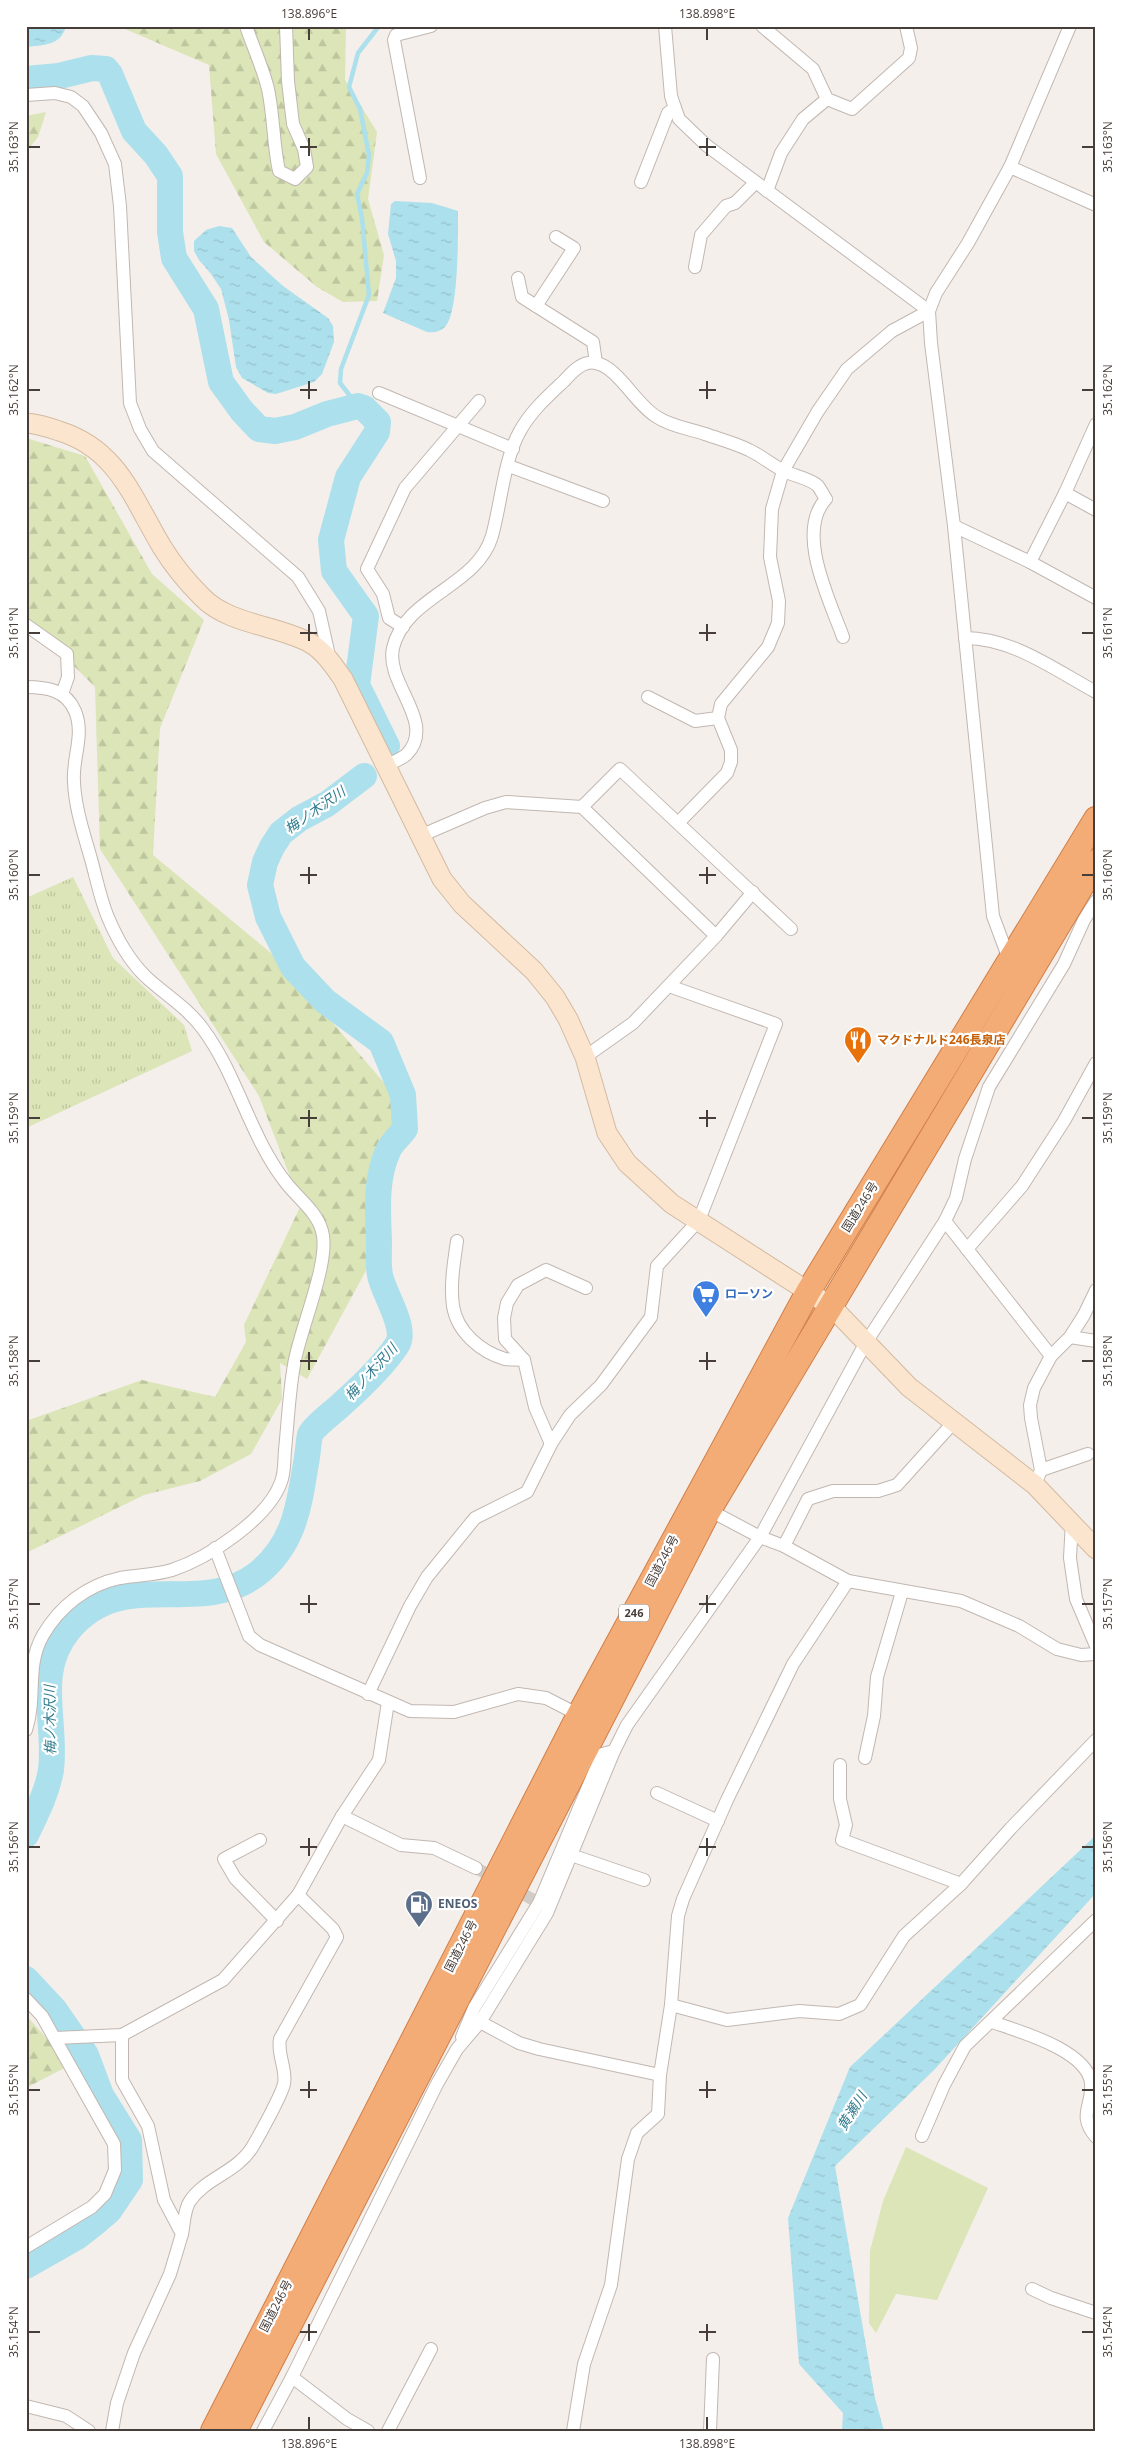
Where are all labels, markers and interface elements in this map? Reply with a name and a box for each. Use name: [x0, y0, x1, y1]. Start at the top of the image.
text: 138.896°E: [281, 5, 337, 22]
text: 138.898°E: [679, 5, 735, 22]
text: 35.163°N: [5, 121, 22, 173]
text: 35.163°N: [1099, 121, 1116, 173]
text: 35.162°N: [5, 364, 22, 416]
text: 35.162°N: [1099, 364, 1116, 416]
text: 35.161°N: [5, 607, 22, 659]
text: 35.161°N: [1099, 607, 1116, 659]
water label: 梅ノ木沢川: [281, 781, 350, 837]
text: 35.160°N: [5, 849, 22, 901]
text: 35.160°N: [1099, 849, 1116, 901]
restaurant icon: マクドナルド246長泉店: [843, 1025, 873, 1064]
place label: マクドナルド246長泉店: [877, 1031, 1006, 1048]
text: 35.159°N: [5, 1092, 22, 1144]
text: 35.159°N: [1099, 1092, 1116, 1144]
street label: 国道246号: [837, 1178, 882, 1235]
supermarket icon: ローソン: [691, 1279, 721, 1318]
place label: ローソン: [725, 1285, 773, 1302]
text: 35.158°N: [5, 1335, 22, 1387]
text: 35.158°N: [1099, 1335, 1116, 1387]
water label: 梅ノ木沢川: [340, 1338, 402, 1404]
street label: 国道246号: [641, 1532, 682, 1590]
text: 35.157°N: [5, 1578, 22, 1630]
text: 35.157°N: [1099, 1578, 1116, 1630]
road number: 246: [619, 1605, 649, 1622]
water label: 梅ノ木沢川: [39, 1683, 60, 1755]
text: 35.156°N: [5, 1821, 22, 1873]
text: 35.156°N: [1099, 1821, 1116, 1873]
fuel station icon: ENEOS: [404, 1889, 434, 1928]
place label: ENEOS: [438, 1895, 478, 1912]
street label: 国道246号: [440, 1917, 481, 1975]
text: 35.155°N: [5, 2064, 22, 2116]
text: 35.155°N: [1099, 2064, 1116, 2116]
water label: 黄瀬川: [832, 2086, 872, 2134]
street label: 国道246号: [255, 2277, 296, 2335]
text: 35.154°N: [5, 2306, 22, 2358]
text: 35.154°N: [1099, 2306, 1116, 2358]
text: 138.896°E: [281, 2435, 337, 2452]
text: 138.898°E: [679, 2435, 735, 2452]

